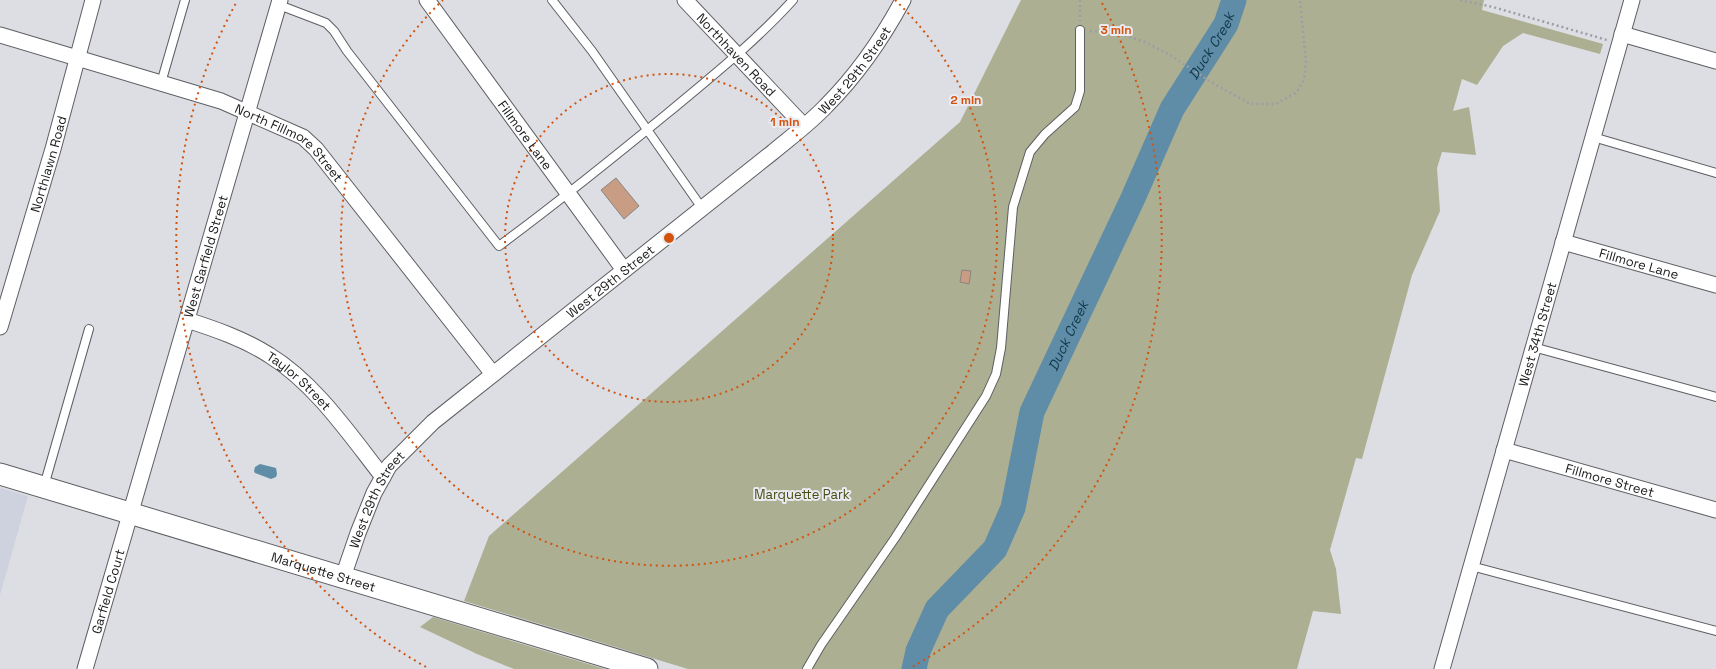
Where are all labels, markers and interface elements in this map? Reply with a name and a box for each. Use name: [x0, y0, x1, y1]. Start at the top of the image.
water label: Duck Creek: [1184, 9, 1239, 83]
street label: Northhaven Road: [693, 10, 780, 100]
text: 3 min: [1100, 22, 1132, 38]
street label: West 29th Street: [815, 23, 895, 118]
text: 2 min: [950, 92, 982, 108]
street label: Fillmore Lane: [494, 97, 556, 173]
street label: North Fillmore Street: [232, 100, 347, 185]
street label: Northlawn Road: [27, 114, 71, 214]
text: 1 min: [770, 114, 800, 130]
street label: West Garfield Street: [180, 193, 232, 320]
centre of rings: [662, 231, 676, 245]
street label: West 29th Street: [563, 241, 658, 322]
street label: Fillmore Lane: [1597, 245, 1681, 283]
street label: West 34th Street: [1515, 280, 1560, 389]
water label: Duck Creek: [1044, 296, 1093, 374]
street label: Taylor Street: [263, 348, 335, 414]
street label: West 29th Street: [345, 447, 408, 550]
street label: Fillmore Street: [1563, 460, 1656, 501]
park label: Marquette Park: [754, 486, 850, 503]
street label: Garfield Court: [88, 547, 129, 636]
street label: Marquette Street: [269, 548, 378, 596]

